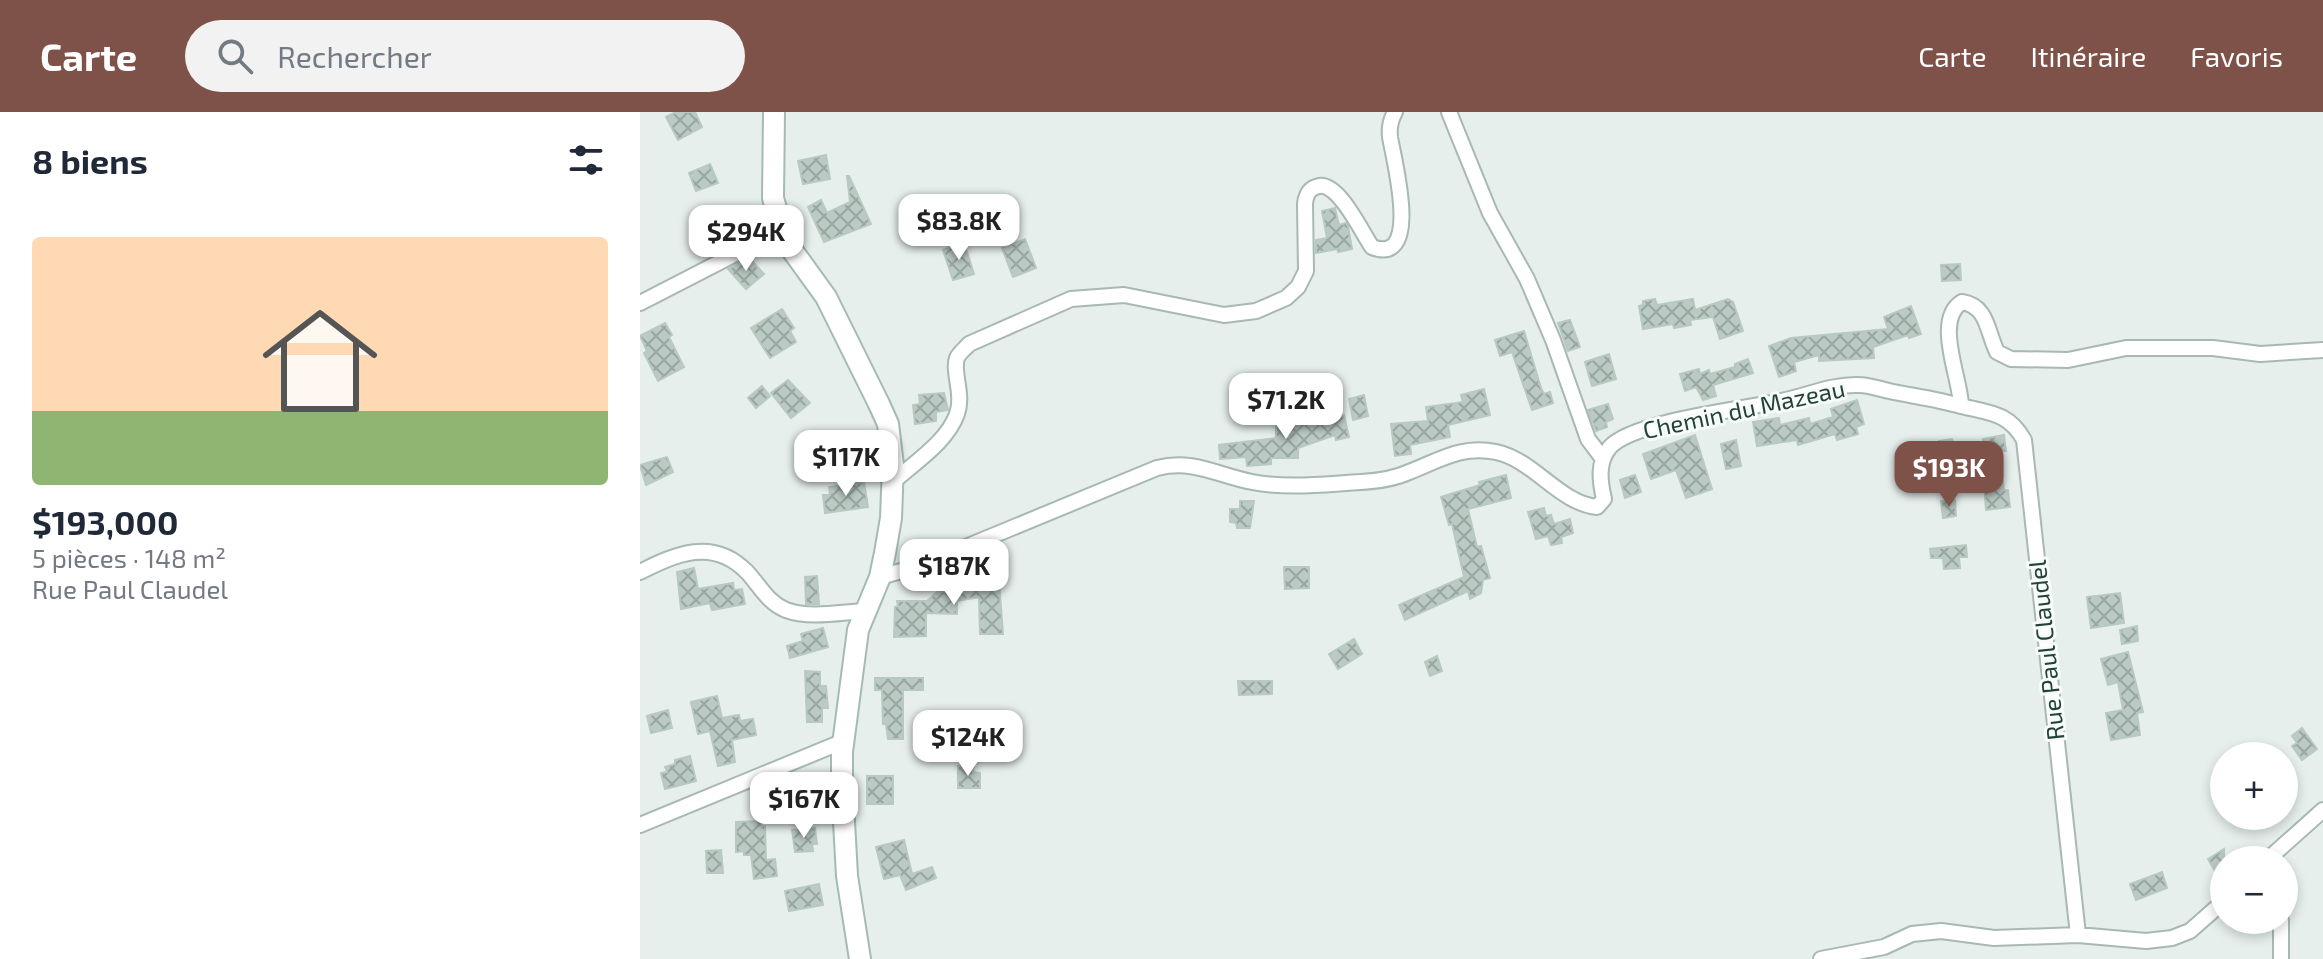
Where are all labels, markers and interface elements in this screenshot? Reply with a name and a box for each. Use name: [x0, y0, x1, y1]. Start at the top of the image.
search box: [185, 20, 745, 92]
text: Carte: [40, 33, 137, 79]
icon: search: [213, 34, 257, 78]
text: Rechercher: [277, 38, 432, 74]
text: Carte: [1918, 39, 1987, 73]
text: Itinéraire: [2031, 39, 2146, 73]
text: Favoris: [2190, 39, 2283, 73]
icon: filters: [564, 138, 608, 182]
text: 8 biens: [32, 140, 148, 181]
pin: $83.8K: [894, 194, 1024, 262]
text: $83.8K: [916, 204, 1002, 235]
pin: $294K: [690, 205, 802, 273]
text: $294K: [707, 215, 785, 246]
icon: home: [248, 289, 392, 433]
pin: $71.2K: [1221, 373, 1351, 441]
street label: Chemin du Mazeau: [1640, 373, 1847, 444]
text: $71.2K: [1247, 383, 1325, 414]
pin: $117K: [790, 430, 902, 498]
text: $117K: [812, 440, 880, 471]
pin: $193K: [1893, 441, 2005, 509]
text: $193K: [1913, 451, 1985, 482]
text: $193,000: [32, 501, 178, 542]
pin: $187K: [898, 539, 1010, 607]
text: 5 pièces · 148 m²: [32, 542, 226, 573]
text: $187K: [918, 549, 990, 580]
street label: Rue Paul Claudel: [2022, 559, 2069, 742]
text: Rue Paul Claudel: [32, 573, 228, 604]
pin: $124K: [912, 710, 1024, 778]
text: $124K: [931, 720, 1005, 751]
map controls: [2210, 742, 2298, 934]
button: +: [2210, 742, 2298, 830]
pin: $167K: [748, 772, 860, 840]
text: $167K: [768, 782, 840, 813]
button: −: [2210, 846, 2298, 934]

